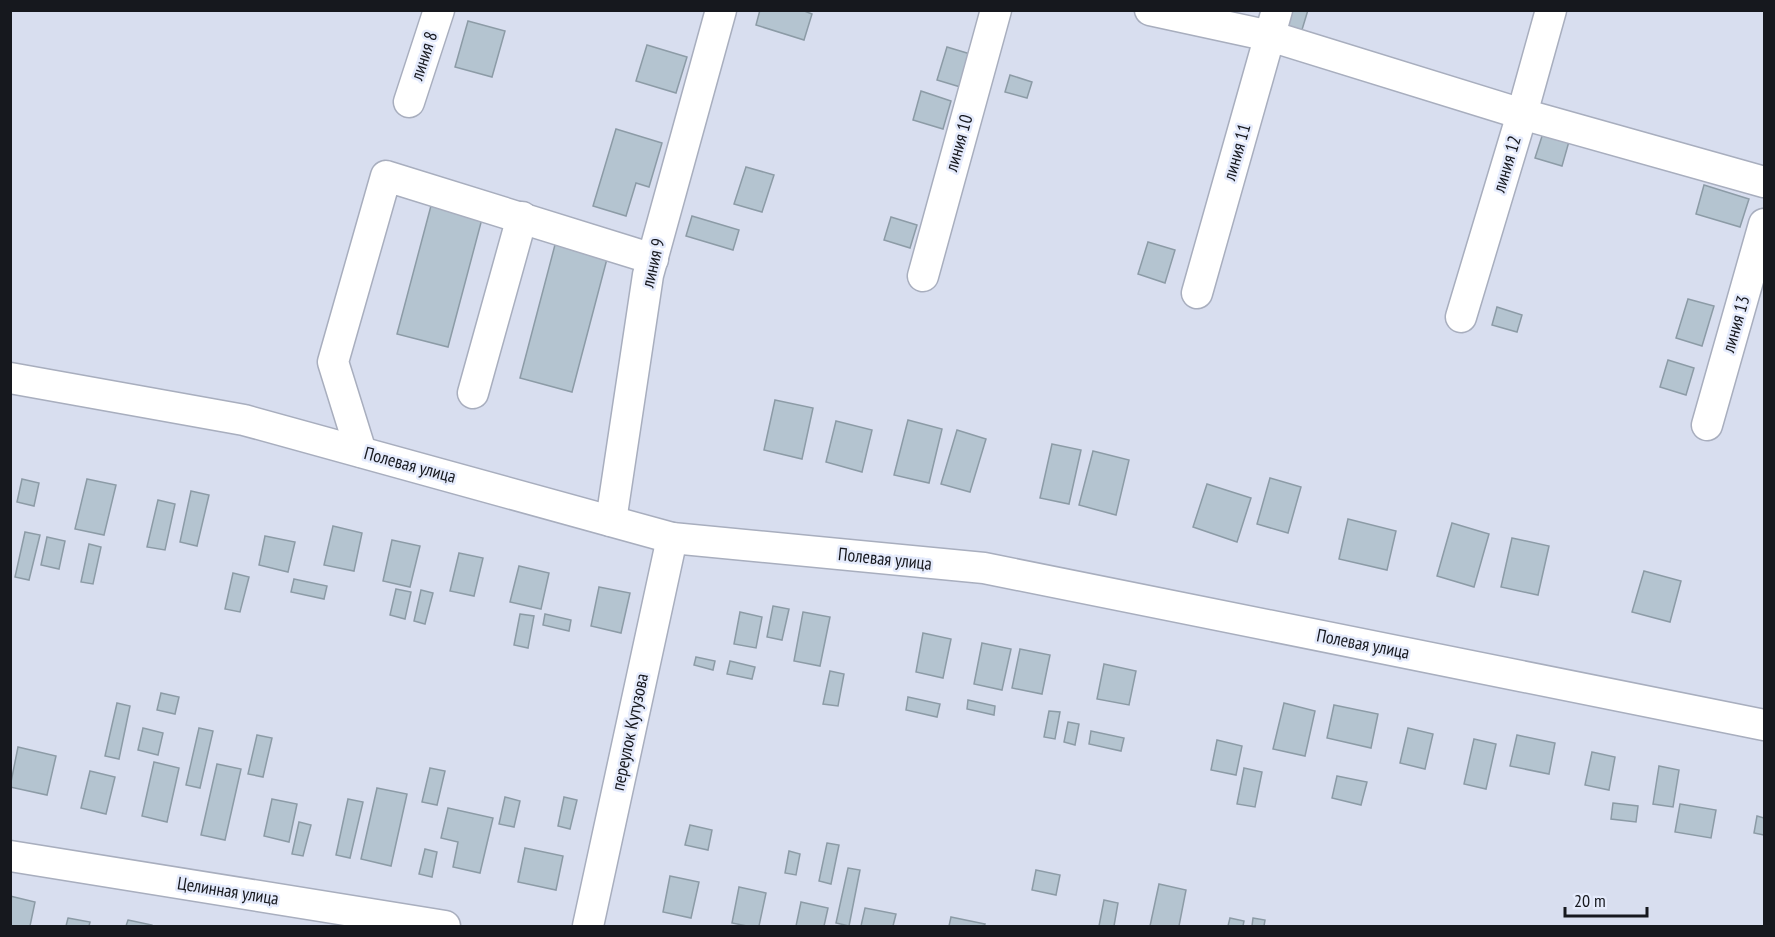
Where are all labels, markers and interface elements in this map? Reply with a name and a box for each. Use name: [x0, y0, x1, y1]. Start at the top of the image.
street label: линия 8: [405, 29, 442, 84]
street label: линия 10: [939, 112, 978, 175]
street label: линия 11: [1217, 121, 1256, 184]
street label: линия 12: [1487, 133, 1526, 196]
street label: линия 9: [635, 236, 669, 291]
street label: линия 13: [1716, 293, 1755, 356]
street label: Полевая улица: [362, 441, 459, 488]
street label: Полевая улица: [837, 542, 933, 575]
street label: Полевая улица: [1315, 623, 1411, 664]
street label: переулок Кутузова: [606, 671, 653, 793]
street label: Целинная улица: [176, 871, 280, 910]
scale bar: [1565, 880, 1648, 918]
text: 20 m: [1574, 889, 1606, 912]

